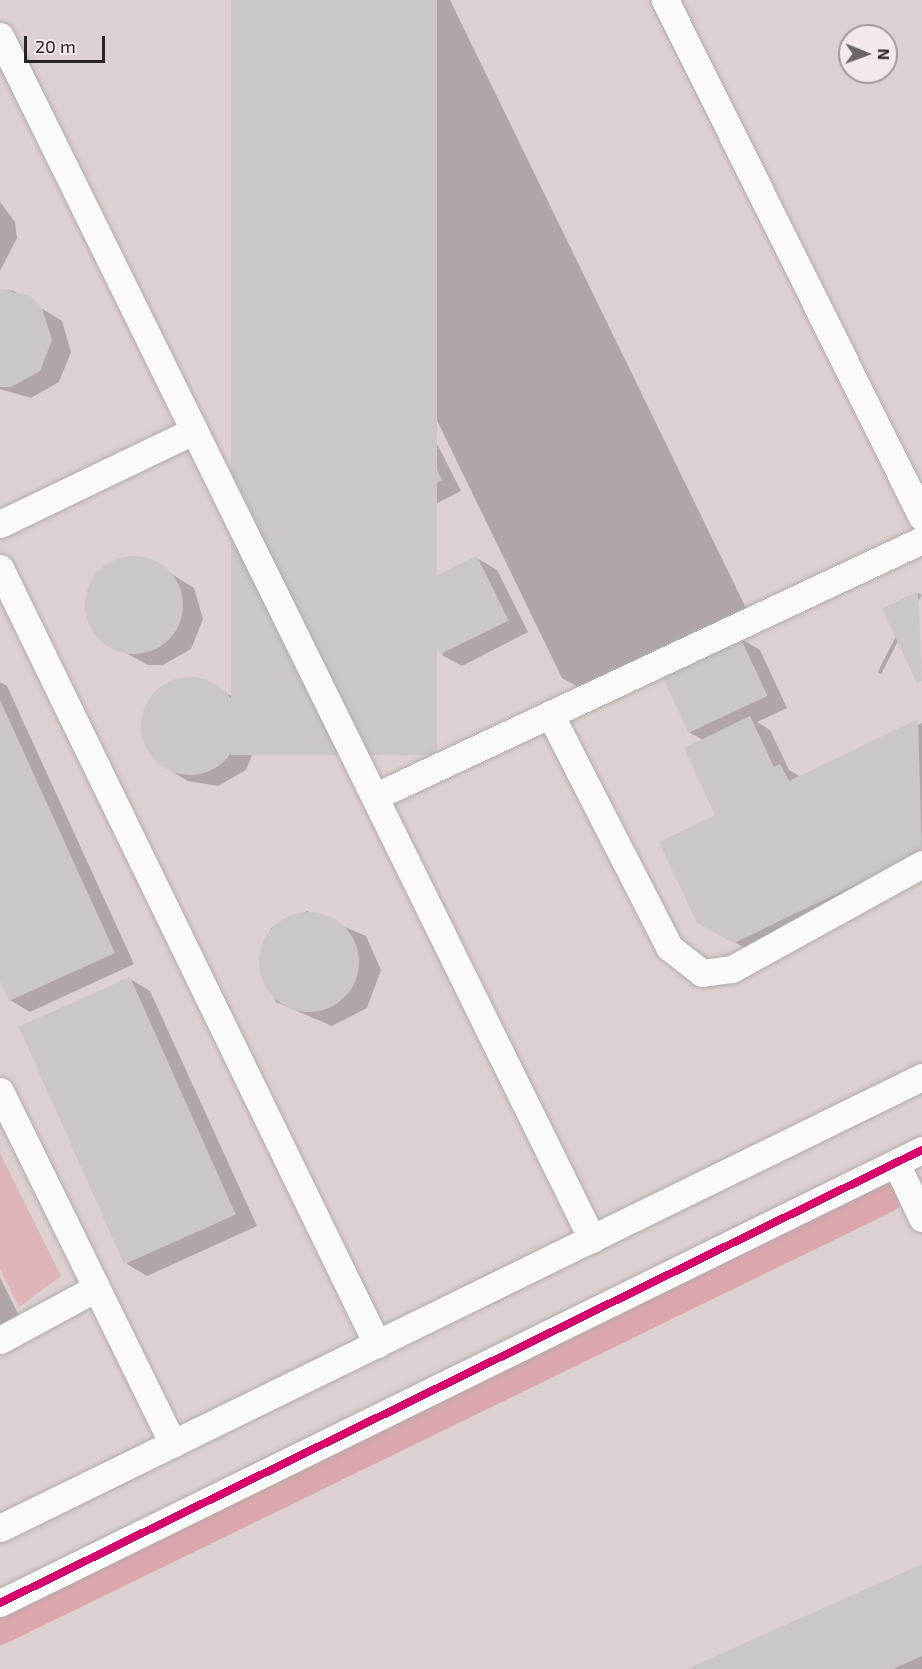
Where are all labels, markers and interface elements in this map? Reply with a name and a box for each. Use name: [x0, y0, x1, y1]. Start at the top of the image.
scale bar: [27, 24, 108, 62]
north arrow: [838, 24, 898, 84]
text: 20 m: [35, 35, 76, 57]
text: N: [875, 48, 894, 60]

